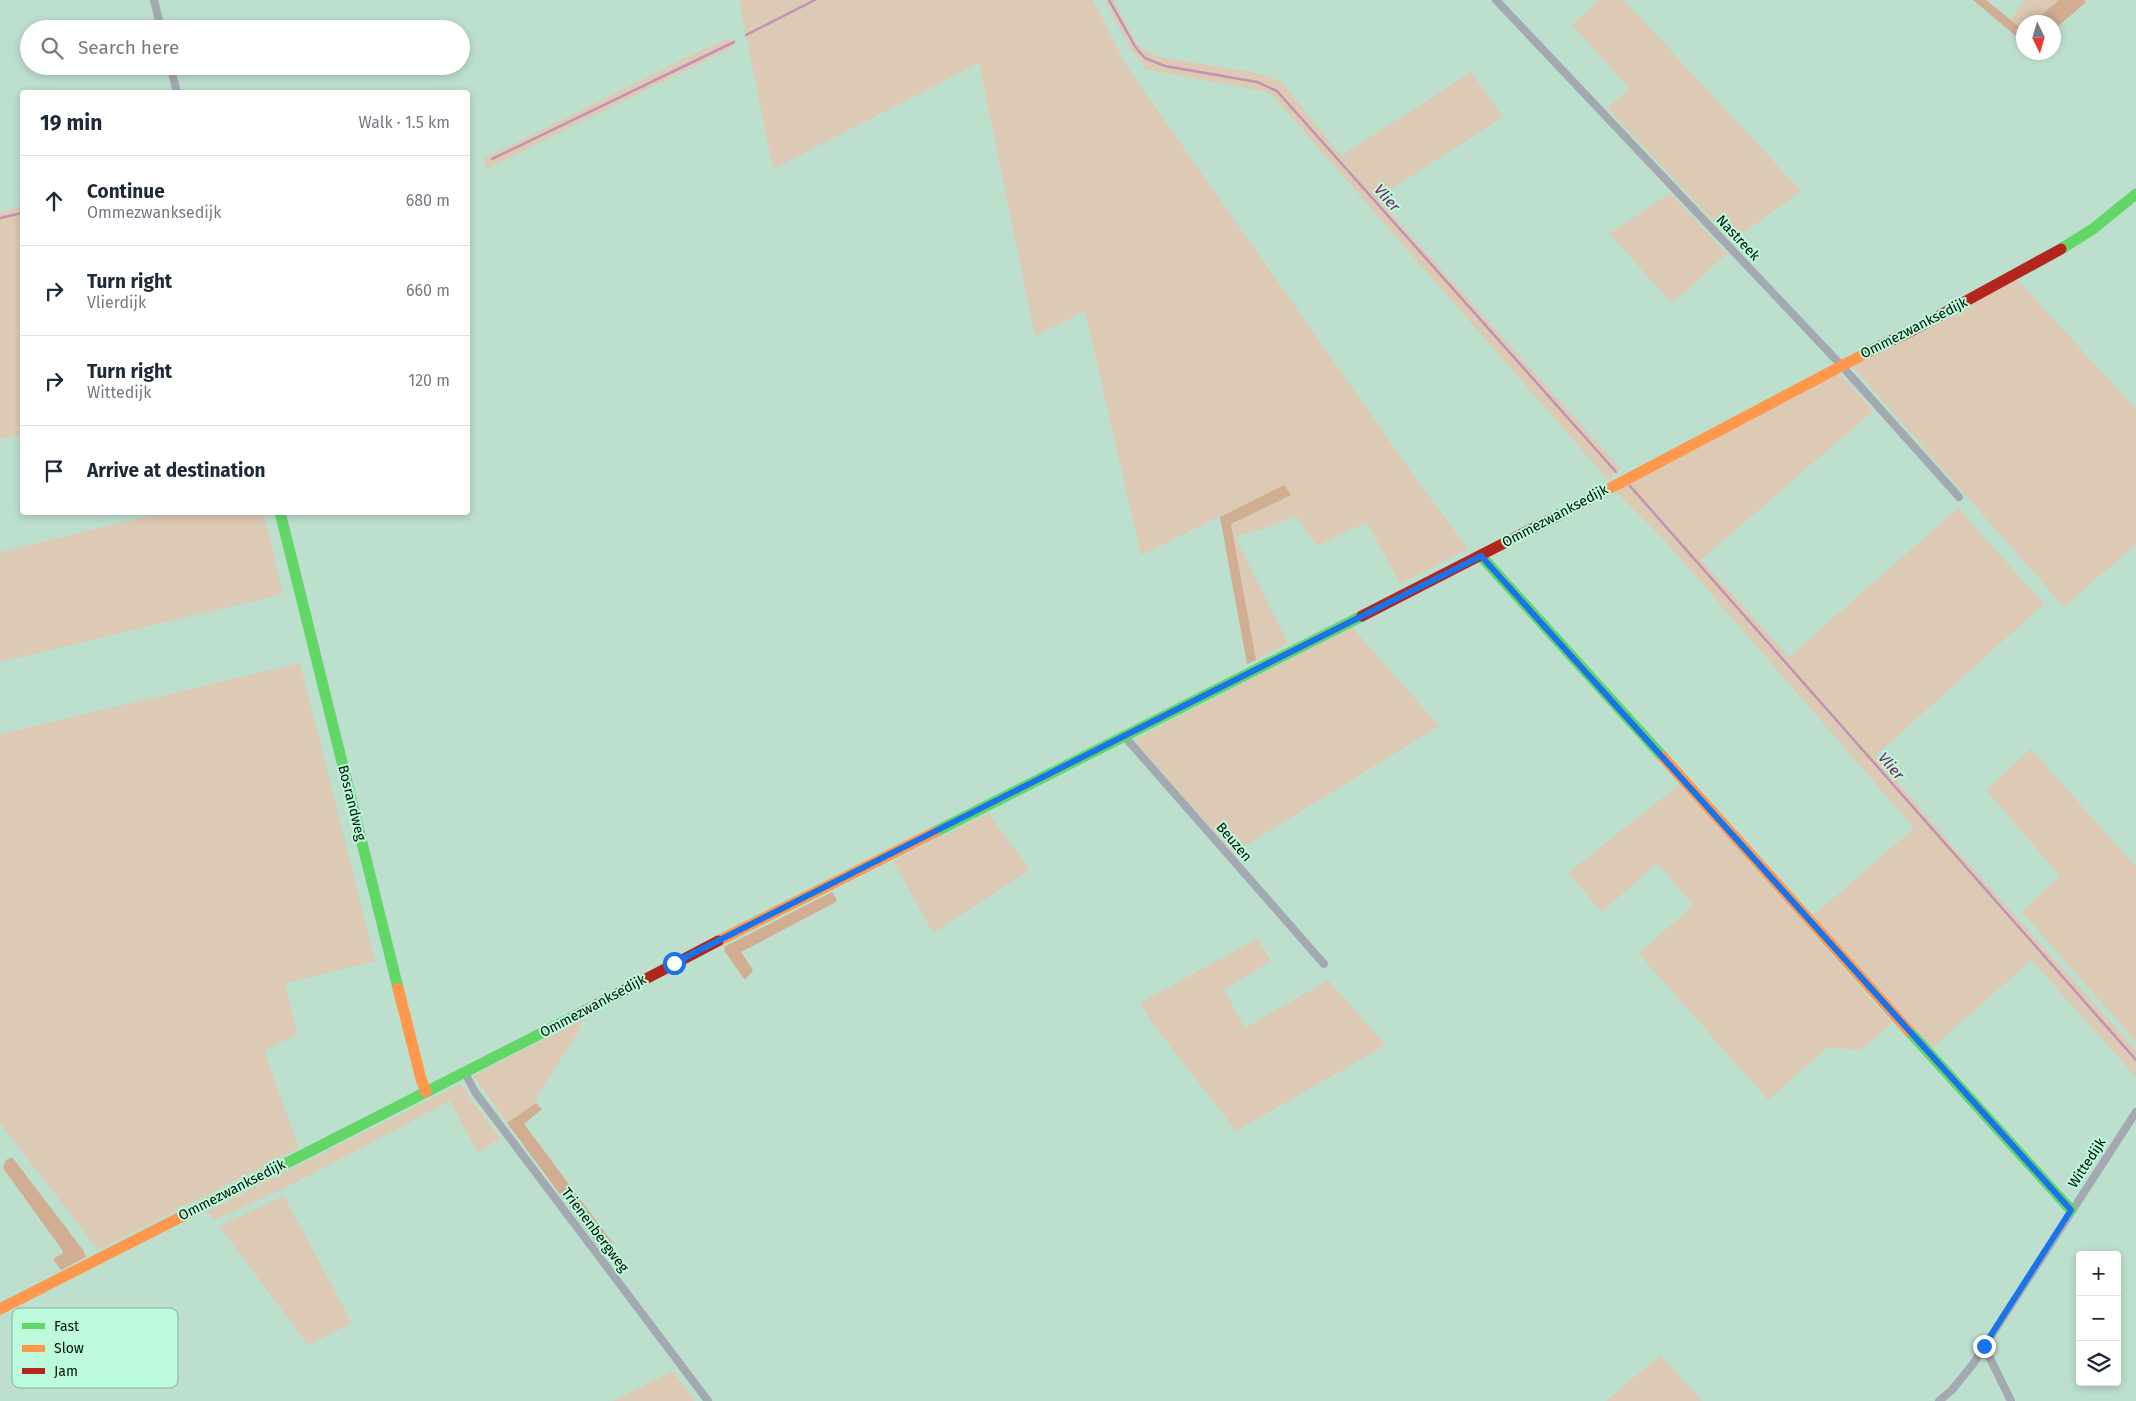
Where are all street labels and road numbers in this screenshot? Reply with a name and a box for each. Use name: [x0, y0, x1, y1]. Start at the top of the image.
street label: Nastreek: [1713, 212, 1764, 265]
street label: Ommezwanksedijk: [1858, 293, 1971, 362]
street label: Ommezwanksedijk: [1499, 480, 1612, 551]
street label: Bosrandweg: [334, 763, 370, 843]
street label: Beuzen: [1212, 819, 1256, 865]
street label: Ommezwanksedijk: [537, 970, 650, 1041]
street label: Wittedijk: [2064, 1134, 2110, 1191]
street label: Ommezwanksedijk: [176, 1155, 289, 1224]
street label: Trienenbergweg: [558, 1184, 633, 1276]

